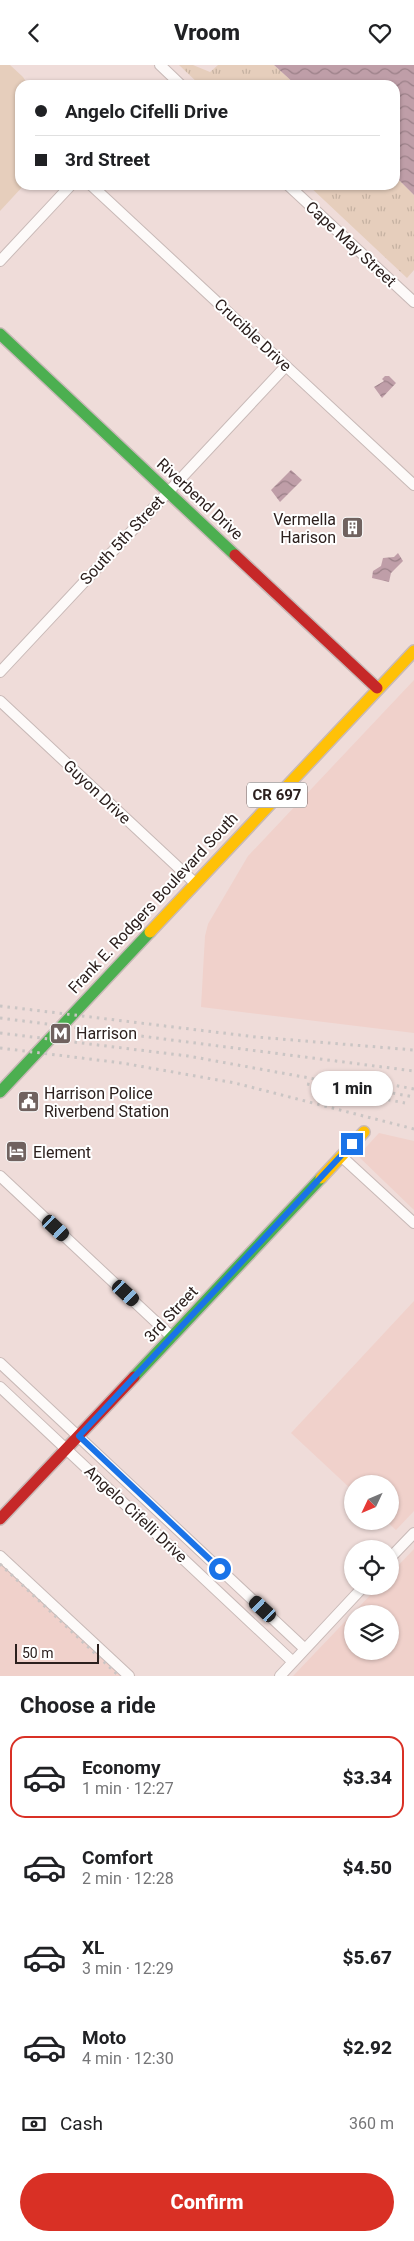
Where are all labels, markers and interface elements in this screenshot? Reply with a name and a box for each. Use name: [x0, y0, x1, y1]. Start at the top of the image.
icon: back: [20, 19, 48, 47]
icon: heart: [366, 19, 394, 47]
text: Vroom: [174, 20, 240, 45]
text: Angelo Cifelli Drive: [65, 100, 228, 123]
text: 3rd Street: [65, 148, 150, 171]
street label: Cape May Street: [302, 197, 400, 291]
street label: Crucible Drive: [211, 295, 295, 375]
street label: Riverbend Drive: [153, 454, 247, 544]
street label: South 5th Street: [76, 492, 168, 588]
place label: Vermella Harison: [273, 510, 336, 547]
building icon: Vermella Harison: [340, 516, 364, 540]
street label: Guyon Drive: [59, 756, 135, 828]
road number: CR 697: [247, 783, 307, 807]
street label: Frank E. Rodgers Boulevard South: [64, 809, 242, 997]
metro station icon: Harrison: [48, 1021, 72, 1045]
place label: Harrison: [76, 1024, 137, 1043]
callout: 1 min: [311, 1071, 393, 1107]
text: 1 min: [332, 1079, 372, 1098]
place label: Harrison Police Riverbend Station: [44, 1084, 169, 1121]
public building icon: Harrison Police Riverbend Station: [16, 1090, 40, 1114]
route end: [341, 1133, 363, 1155]
hotel icon: Element: [5, 1140, 29, 1164]
place label: Element: [33, 1143, 91, 1162]
car: [39, 1212, 72, 1244]
car: [109, 1277, 142, 1309]
street label: 3rd Street: [140, 1282, 202, 1346]
street label: Angelo Cifelli Drive: [81, 1462, 191, 1566]
north arrow: [344, 1475, 399, 1530]
map controls: [344, 1475, 399, 1660]
button: locate: [344, 1540, 399, 1595]
route start: [209, 1558, 231, 1580]
car: [246, 1593, 279, 1625]
button: layers: [344, 1605, 399, 1660]
scale bar: [15, 1641, 99, 1664]
text: 50 m: [22, 1645, 54, 1661]
text: Choose a ride: [20, 1693, 156, 1718]
icon: car: [22, 1755, 67, 1800]
text: Economy: [82, 1756, 161, 1779]
text: $3.34: [343, 1766, 392, 1789]
text: 1 min · 12:27: [82, 1779, 174, 1798]
icon: car: [22, 1845, 67, 1890]
text: Comfort: [82, 1846, 153, 1869]
text: $4.50: [343, 1856, 392, 1879]
text: 2 min · 12:28: [82, 1869, 174, 1888]
icon: car: [22, 1935, 67, 1980]
text: XL: [82, 1936, 104, 1959]
text: $5.67: [343, 1946, 392, 1969]
text: 3 min · 12:29: [82, 1959, 174, 1978]
icon: car: [22, 2025, 67, 2070]
text: Moto: [82, 2026, 126, 2049]
text: $2.92: [343, 2036, 392, 2059]
text: 4 min · 12:30: [82, 2049, 174, 2068]
icon: cash: [20, 2110, 48, 2138]
text: Cash: [60, 2112, 103, 2135]
text: 360 m: [349, 2114, 394, 2133]
button: Confirm: [20, 2173, 394, 2231]

